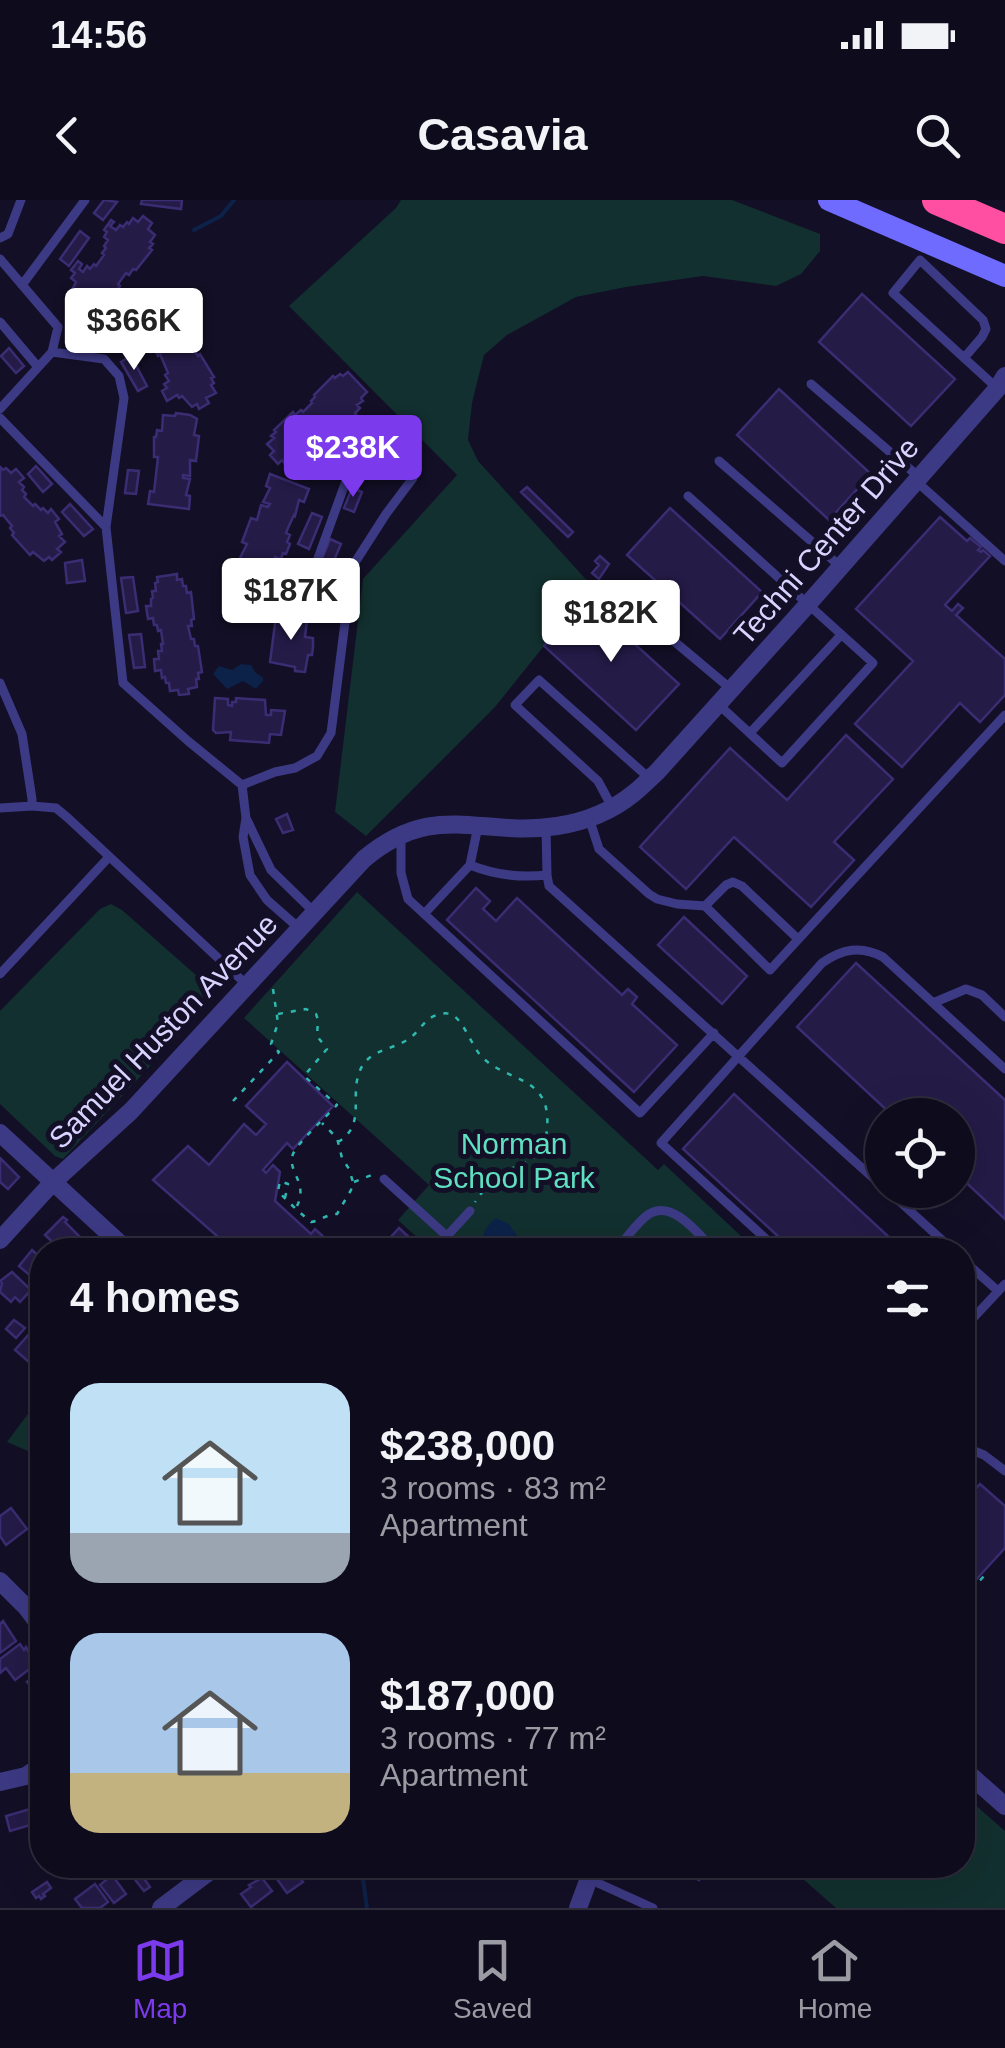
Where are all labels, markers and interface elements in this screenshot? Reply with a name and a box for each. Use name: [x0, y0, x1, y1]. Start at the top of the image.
text: 14:56: [50, 14, 147, 56]
icon: back: [40, 108, 95, 163]
icon: search: [910, 108, 965, 163]
text: Casavia: [417, 109, 588, 160]
pin: $366K: [64, 288, 204, 373]
text: $366K: [87, 302, 181, 338]
pin: $238K: [283, 415, 423, 500]
text: $238K: [306, 429, 400, 465]
street label: Techni Center Drive: [727, 431, 925, 651]
pin: $187K: [221, 558, 361, 643]
text: $187K: [244, 572, 338, 608]
pin: $182K: [541, 580, 681, 665]
text: $182K: [564, 594, 658, 630]
street label: Samuel Huston Avenue: [42, 907, 284, 1155]
map controls: [865, 1098, 975, 1208]
button: locate: [865, 1098, 975, 1208]
park label: Norman School Park: [433, 1127, 596, 1194]
icon: filters: [880, 1271, 935, 1326]
text: 4 homes: [70, 1274, 240, 1321]
text: $238,000: [380, 1422, 555, 1469]
icon: home: [150, 1423, 270, 1543]
text: 3 rooms · 83 m²: [380, 1470, 606, 1506]
text: Apartment: [380, 1507, 528, 1543]
text: $187,000: [380, 1672, 555, 1719]
icon: home: [150, 1673, 270, 1793]
text: 3 rooms · 77 m²: [380, 1720, 606, 1756]
text: Apartment: [380, 1757, 528, 1793]
tab: Map: [133, 1933, 188, 2025]
tab: Saved: [453, 1933, 532, 2025]
tab: Home: [798, 1933, 872, 2025]

